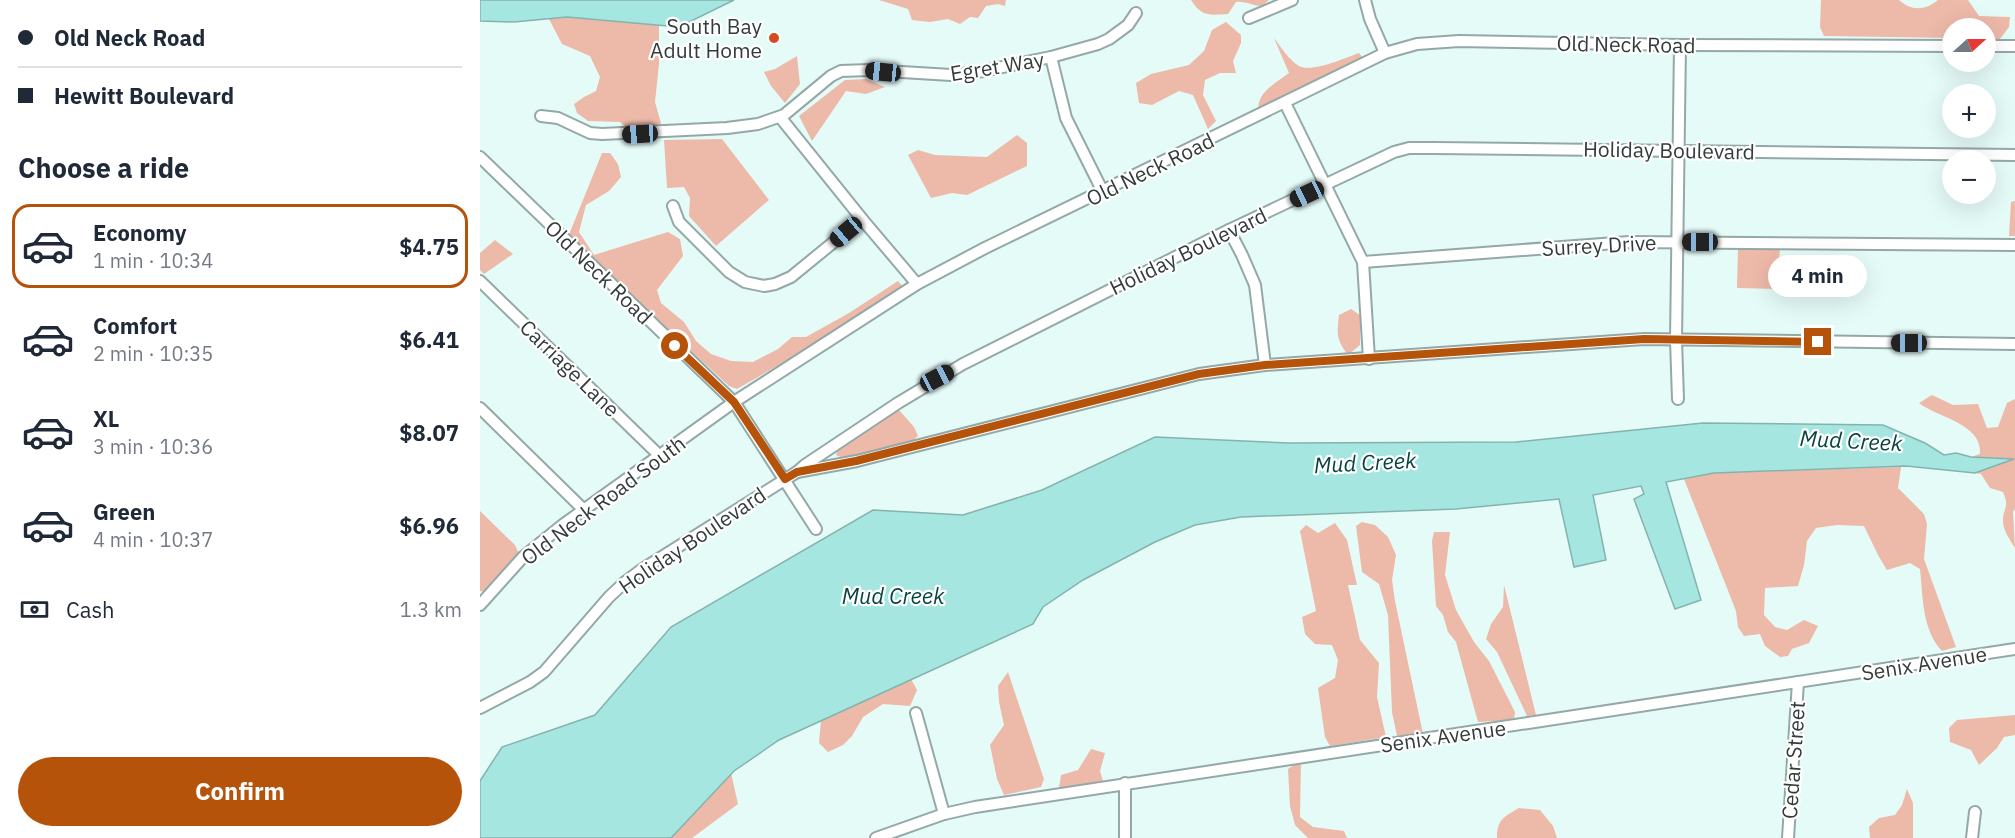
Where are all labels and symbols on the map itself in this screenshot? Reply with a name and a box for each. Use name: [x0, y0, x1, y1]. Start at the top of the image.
place label: South Bay Adult Home: [650, 12, 763, 64]
north arrow: [1942, 18, 1996, 72]
street label: Old Neck Road: [1556, 29, 1696, 59]
marker: South Bay Adult Home: [767, 31, 781, 45]
street label: Egret Way: [948, 45, 1047, 87]
car: [864, 61, 902, 83]
car: [622, 124, 658, 144]
street label: Old Neck Road: [1081, 126, 1219, 212]
street label: Holiday Boulevard: [1583, 135, 1755, 165]
car: [1287, 178, 1327, 210]
street label: Holiday Boulevard: [1105, 201, 1271, 301]
street label: Old Neck Road: [539, 214, 659, 330]
car: [826, 214, 866, 250]
street label: Surrey Drive: [1541, 228, 1657, 262]
car: [1682, 233, 1718, 251]
callout: 4 min: [1768, 255, 1868, 297]
street label: Carriage Lane: [514, 313, 626, 423]
route end: [1804, 328, 1831, 355]
route start: [661, 332, 688, 359]
car: [1891, 334, 1927, 352]
car: [917, 362, 957, 394]
water label: Mud Creek: [1799, 423, 1904, 457]
street label: Old Neck Road South: [515, 429, 691, 571]
water label: Mud Creek: [1313, 445, 1418, 479]
street label: Holiday Boulevard: [613, 480, 771, 600]
water label: Mud Creek: [842, 581, 945, 610]
street label: Senix Avenue: [1859, 639, 1989, 687]
street label: Cedar Street: [1775, 700, 1811, 820]
street label: Senix Avenue: [1378, 713, 1508, 759]

